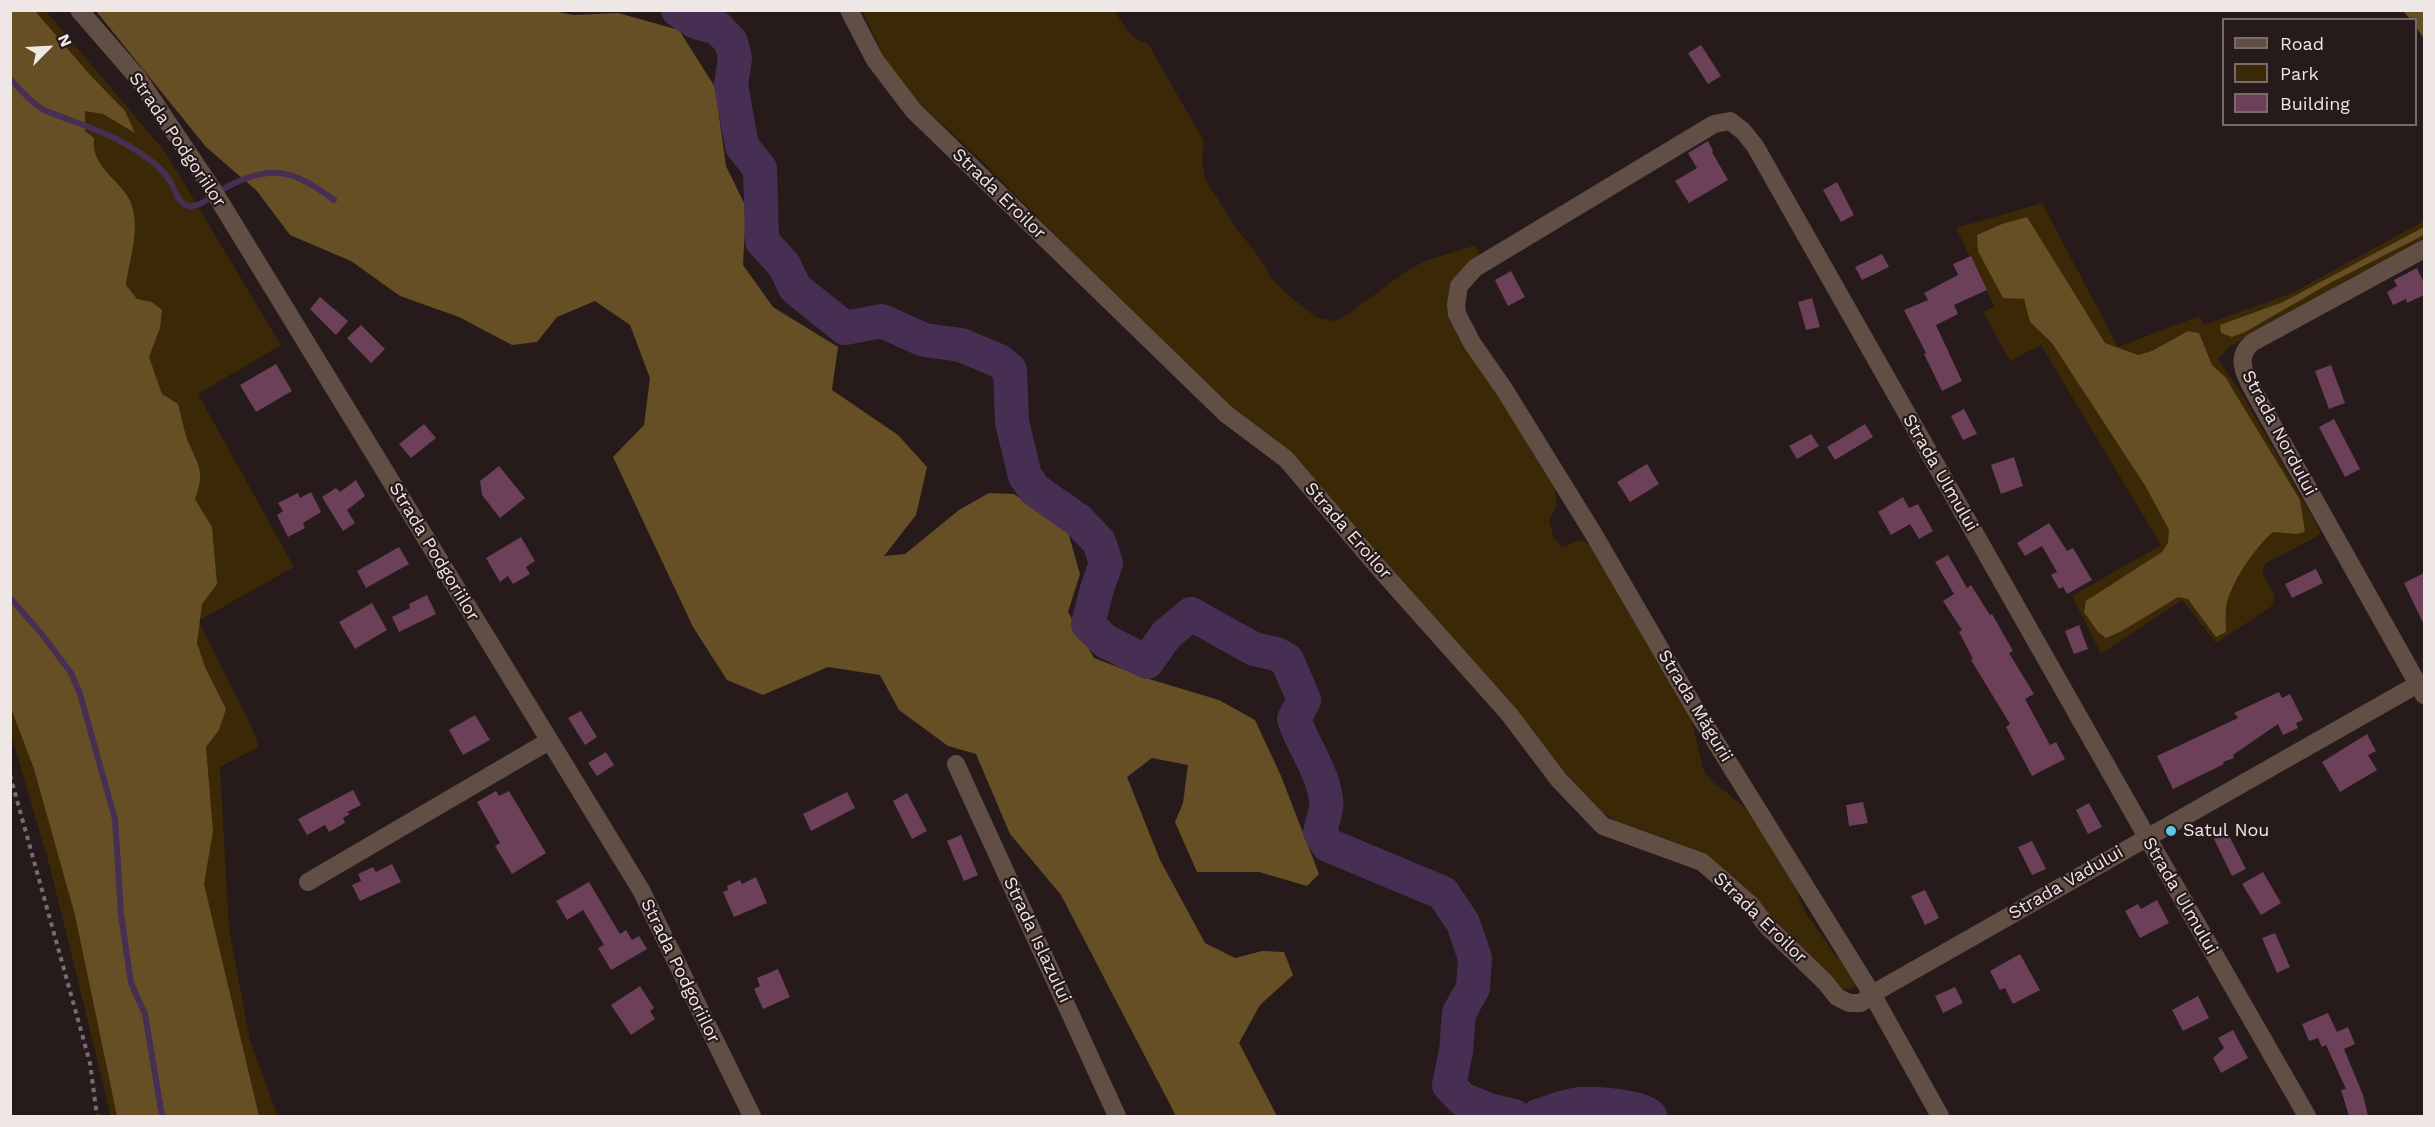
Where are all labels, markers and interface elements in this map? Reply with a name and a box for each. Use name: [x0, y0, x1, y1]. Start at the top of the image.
north arrow: [18, 18, 78, 78]
legend: [2222, 18, 2417, 126]
text: N: [54, 31, 76, 50]
text: Road: [2280, 33, 2324, 54]
text: Park: [2280, 63, 2319, 84]
street label: Strada Podgoriilor: [124, 69, 230, 211]
text: Building: [2280, 93, 2350, 114]
street label: Strada Eroilor: [948, 144, 1050, 244]
street label: Strada Nordului: [2237, 367, 2321, 499]
street label: Strada Ulmului: [1898, 411, 1982, 535]
street label: Strada Eroilor: [1300, 478, 1396, 584]
street label: Strada Podgoriilor: [384, 479, 484, 625]
street label: Strada Măgurii: [1653, 646, 1737, 766]
place label: Satul Nou: [2183, 820, 2269, 842]
marker: Satul Nou: [2164, 824, 2178, 838]
street label: Strada Ulmului: [2138, 834, 2222, 958]
street label: Strada Vadului: [2005, 842, 2127, 924]
street label: Strada Eroilor: [1709, 868, 1811, 968]
street label: Strada Islazului: [998, 874, 1076, 1006]
street label: Strada Podgoriilor: [636, 895, 724, 1047]

